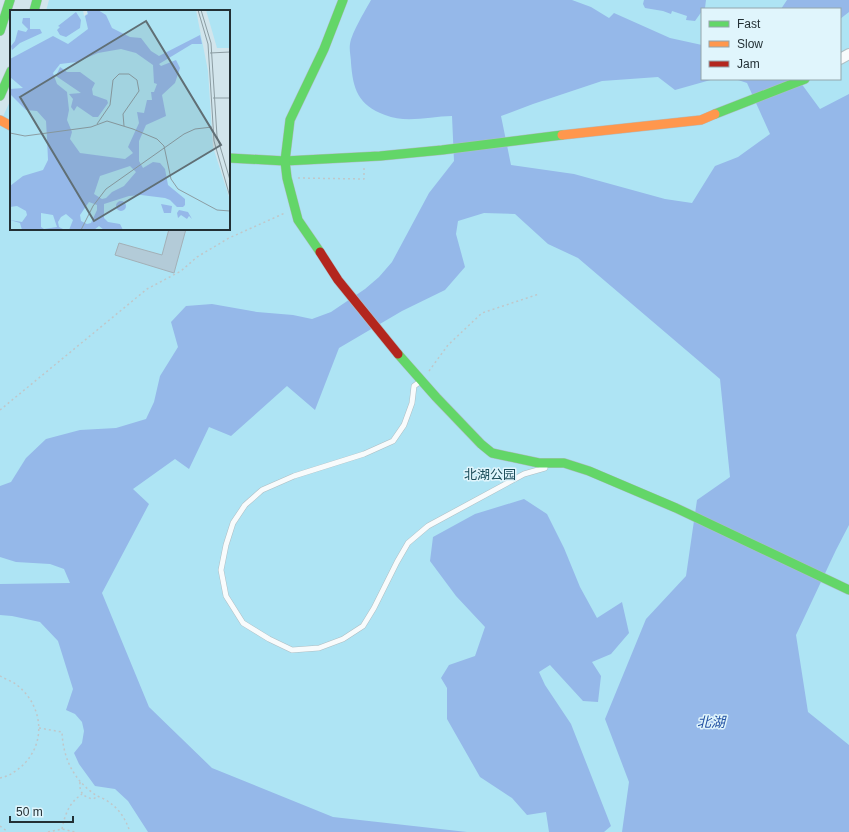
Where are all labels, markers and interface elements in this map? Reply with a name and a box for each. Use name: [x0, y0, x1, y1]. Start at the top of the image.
legend: [701, 8, 841, 80]
inset map: [10, 10, 230, 230]
text: Fast: [737, 17, 761, 31]
text: Slow: [737, 37, 763, 51]
text: Jam: [737, 57, 760, 71]
park label: 北湖公园: [464, 467, 516, 482]
water label: 北湖: [697, 714, 727, 730]
scale bar: [10, 798, 73, 824]
text: 50 m: [16, 805, 43, 819]

